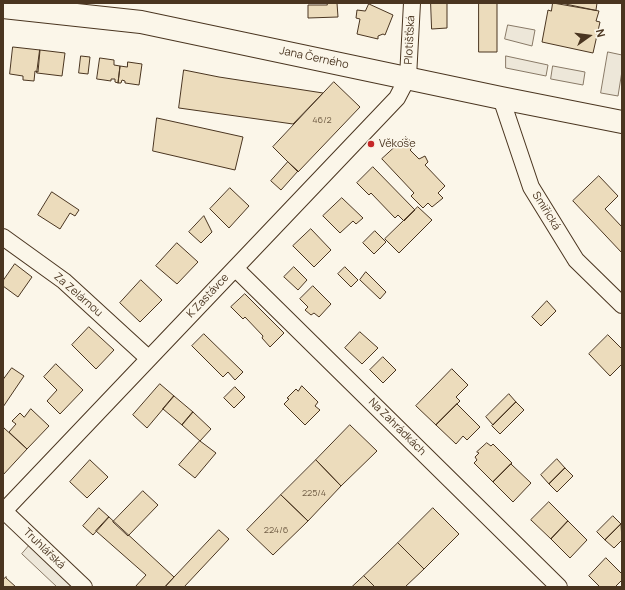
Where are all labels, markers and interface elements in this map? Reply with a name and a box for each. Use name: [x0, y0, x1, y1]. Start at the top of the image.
street label: Plotišťská: [402, 15, 418, 65]
north arrow: [569, 16, 609, 56]
text: N: [593, 27, 609, 39]
street label: Jana Černého: [278, 44, 350, 72]
house number: 46/2: [312, 115, 332, 125]
place label: Věkoše: [379, 137, 416, 151]
marker: Věkoše: [366, 139, 376, 149]
street label: Smiřická: [529, 189, 563, 233]
street label: Za Zelárnou: [51, 270, 105, 320]
street label: K Zastávce: [184, 271, 232, 321]
street label: Na Zahrádkách: [366, 396, 428, 458]
house number: 225/4: [302, 488, 326, 498]
house number: 224/6: [264, 525, 288, 535]
street label: Truhlářská: [20, 526, 68, 572]

